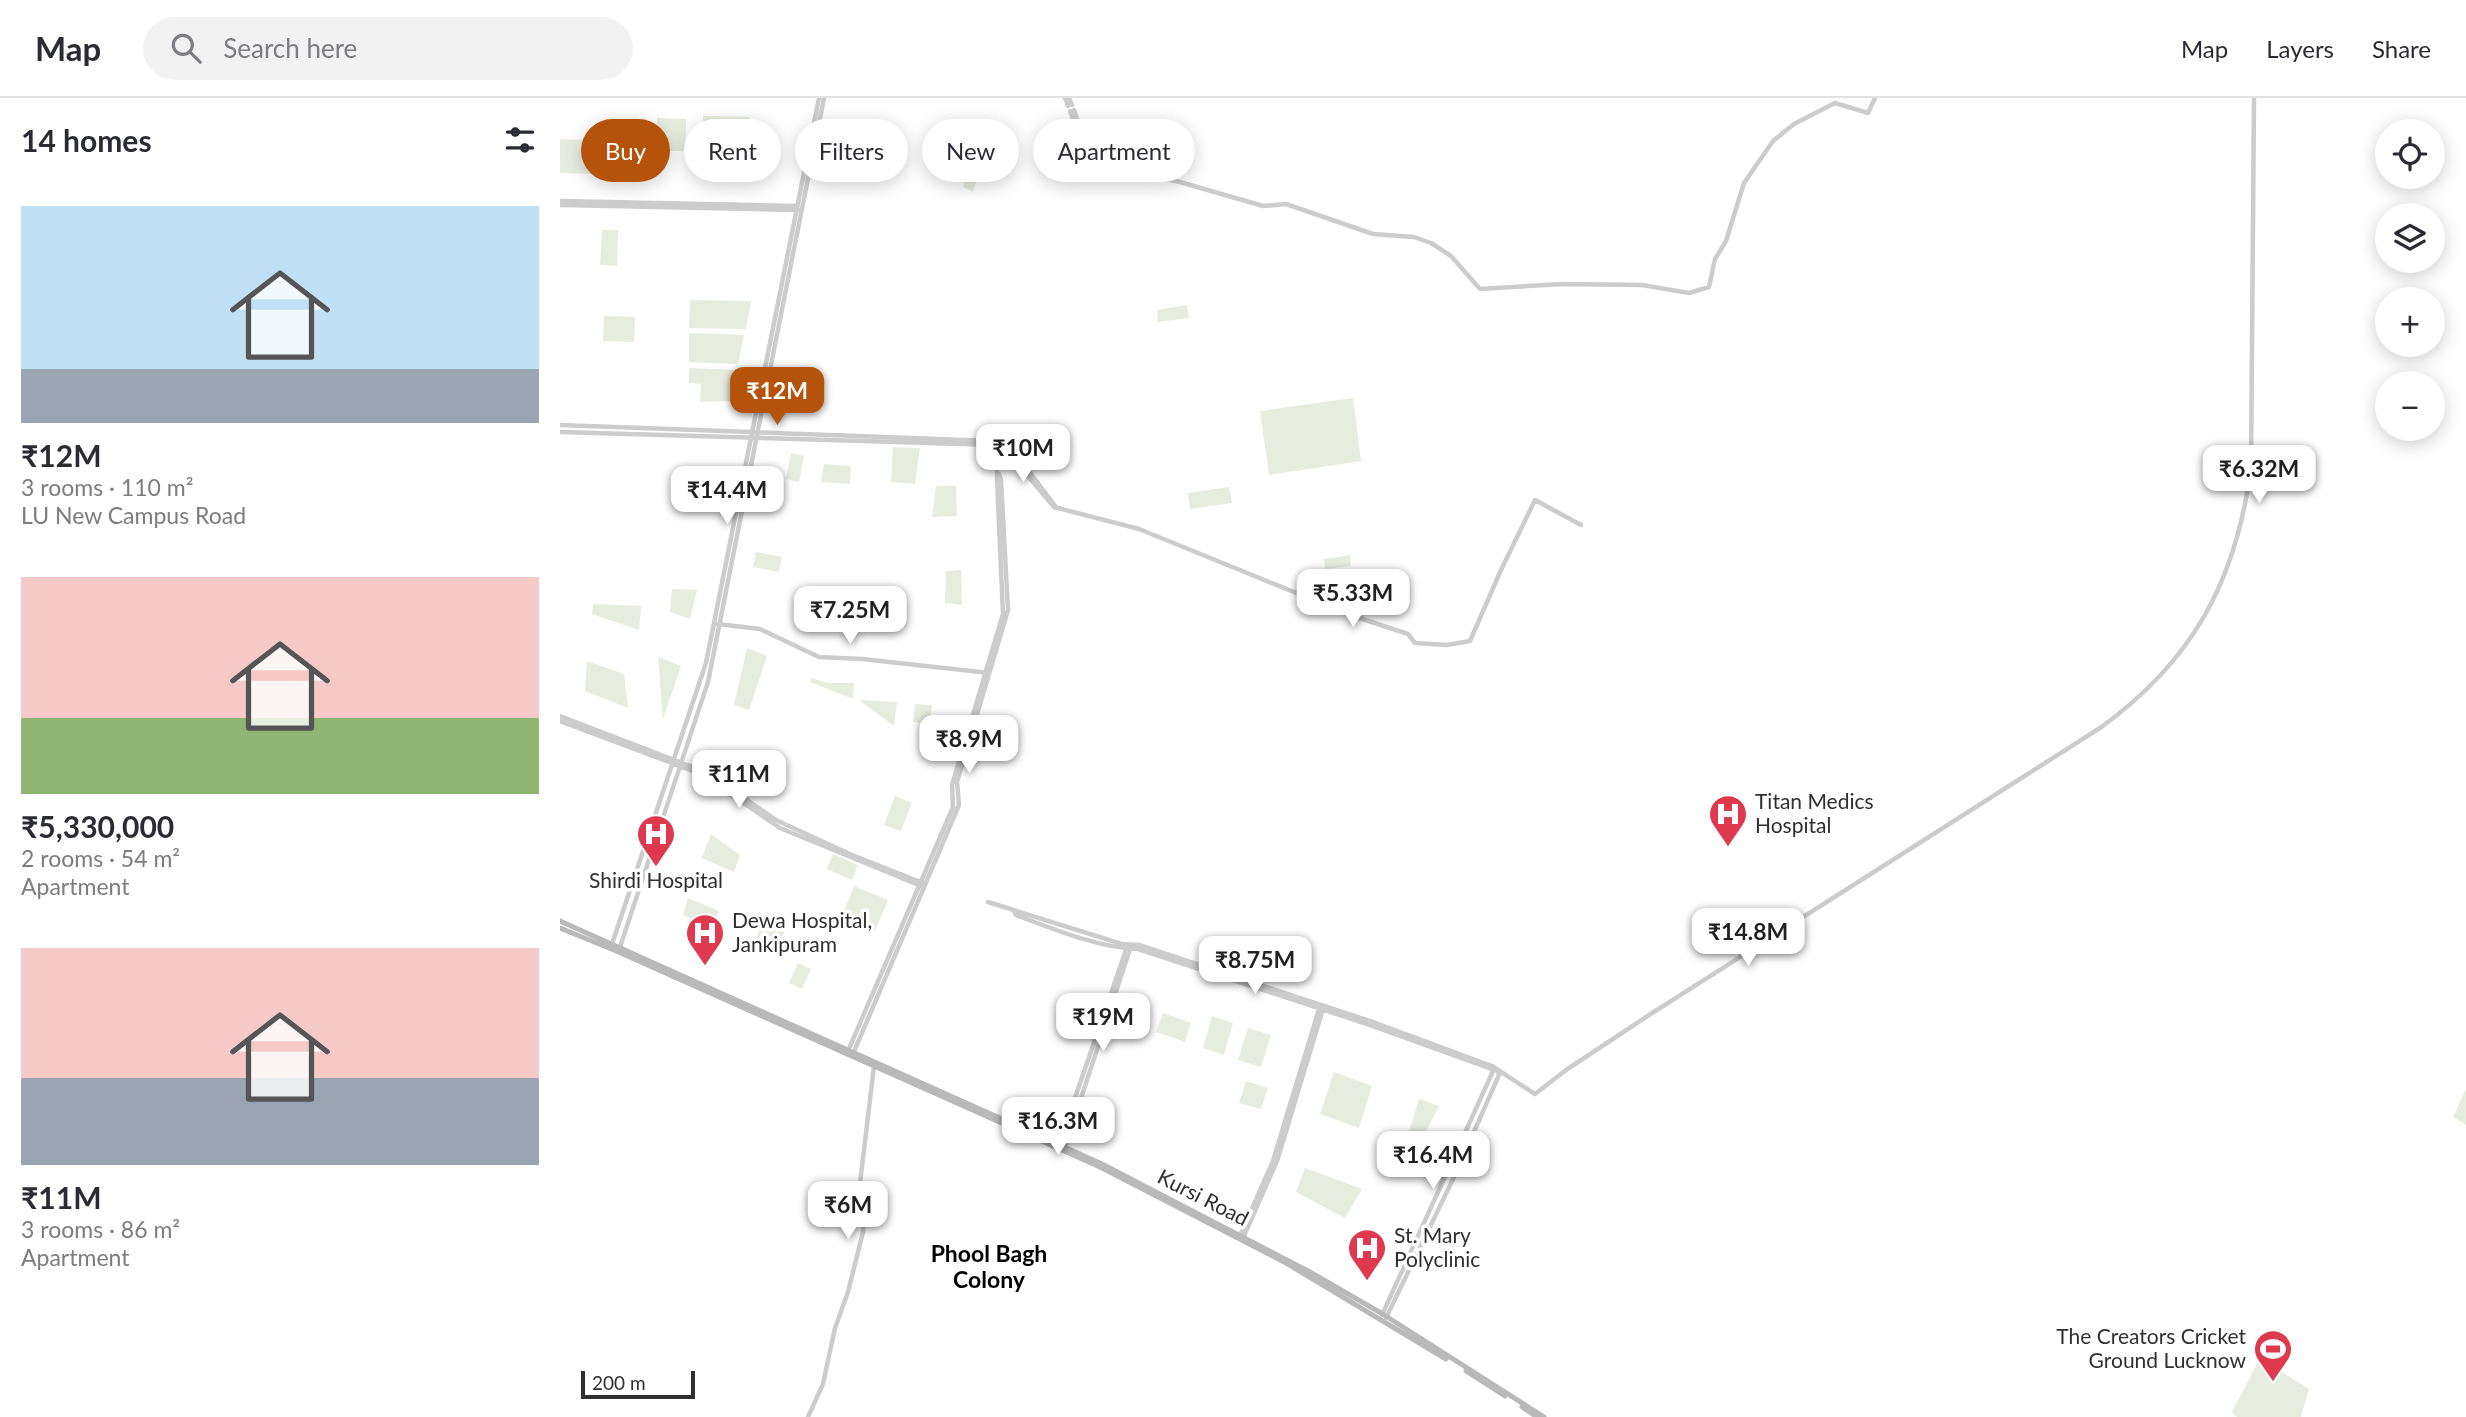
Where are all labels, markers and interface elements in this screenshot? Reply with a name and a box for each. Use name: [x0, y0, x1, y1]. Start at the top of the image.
search box: [143, 17, 633, 80]
text: Map: [35, 28, 101, 68]
icon: search: [167, 29, 205, 67]
text: Search here: [223, 32, 357, 64]
text: Map: [2181, 34, 2228, 63]
text: Layers: [2266, 34, 2334, 63]
text: Share: [2372, 34, 2431, 63]
chip: Buy: [581, 119, 670, 182]
chip: Rent: [684, 119, 781, 182]
chip: Filters: [795, 119, 908, 182]
chip: New: [922, 119, 1019, 182]
chip: Apartment: [1033, 119, 1195, 182]
map controls: [2375, 119, 2445, 441]
button: locate: [2375, 119, 2445, 189]
icon: filters: [501, 121, 539, 159]
text: 14 homes: [21, 122, 152, 158]
button: layers: [2375, 203, 2445, 273]
icon: home: [217, 252, 343, 378]
button: +: [2375, 287, 2445, 357]
pin: ₹12M: [736, 368, 818, 427]
button: −: [2375, 371, 2445, 441]
text: ₹12M: [746, 376, 808, 404]
pin: ₹10M: [982, 424, 1064, 484]
text: ₹10M: [992, 433, 1054, 461]
text: ₹12M: [21, 437, 102, 473]
pin: ₹6.32M: [2202, 446, 2316, 505]
text: ₹6.32M: [2219, 454, 2299, 482]
pin: ₹14.4M: [670, 466, 784, 526]
text: 3 rooms · 110 m²: [21, 473, 193, 501]
text: ₹14.4M: [687, 475, 767, 503]
text: LU New Campus Road: [21, 501, 246, 529]
pin: ₹5.33M: [1296, 570, 1410, 629]
text: ₹5.33M: [1313, 578, 1393, 606]
pin: ₹7.25M: [793, 587, 907, 646]
text: ₹7.25M: [810, 595, 890, 623]
icon: home: [217, 623, 343, 749]
pin: ₹8.9M: [920, 716, 1018, 775]
text: ₹8.9M: [935, 724, 1003, 752]
pin: ₹11M: [698, 750, 780, 810]
text: ₹11M: [708, 759, 770, 787]
place label: Titan Medics Hospital: [1755, 788, 1874, 837]
hospital icon: Titan Medics Hospital: [1707, 793, 1749, 848]
text: ₹5,330,000: [21, 808, 174, 844]
hospital icon: Shirdi Hospital: [635, 813, 677, 868]
text: 2 rooms · 54 m²: [21, 844, 180, 872]
place label: Shirdi Hospital: [589, 867, 723, 892]
text: Apartment: [21, 872, 129, 900]
place label: Dewa Hospital, Jankipuram: [732, 907, 872, 956]
pin: ₹14.8M: [1691, 908, 1805, 968]
hospital icon: Dewa Hospital, Jankipuram: [684, 912, 726, 967]
text: ₹14.8M: [1708, 917, 1788, 945]
pin: ₹8.75M: [1198, 936, 1312, 996]
text: ₹8.75M: [1215, 945, 1295, 973]
pin: ₹19M: [1062, 993, 1144, 1053]
icon: home: [217, 994, 343, 1120]
text: ₹19M: [1072, 1002, 1134, 1030]
pin: ₹16.3M: [1001, 1098, 1115, 1157]
text: ₹16.3M: [1018, 1106, 1098, 1134]
pin: ₹16.4M: [1376, 1132, 1490, 1191]
text: ₹16.4M: [1393, 1140, 1473, 1168]
street label: Kursi Road: [1154, 1163, 1253, 1230]
text: ₹11M: [21, 1179, 102, 1215]
pin: ₹6M: [814, 1182, 882, 1241]
text: ₹6M: [824, 1190, 872, 1218]
text: 3 rooms · 86 m²: [21, 1215, 180, 1243]
place label: St. Mary Polyclinic: [1394, 1222, 1480, 1271]
hospital icon: St. Mary Polyclinic: [1346, 1227, 1388, 1282]
district label: Phool Bagh Colony: [931, 1239, 1047, 1293]
text: Apartment: [21, 1243, 129, 1271]
place label: The Creators Cricket Ground Lucknow: [2056, 1323, 2247, 1372]
sports icon: The Creators Cricket Ground Lucknow: [2252, 1328, 2294, 1383]
scale bar: [581, 1368, 695, 1400]
text: 200 m: [592, 1371, 646, 1394]

